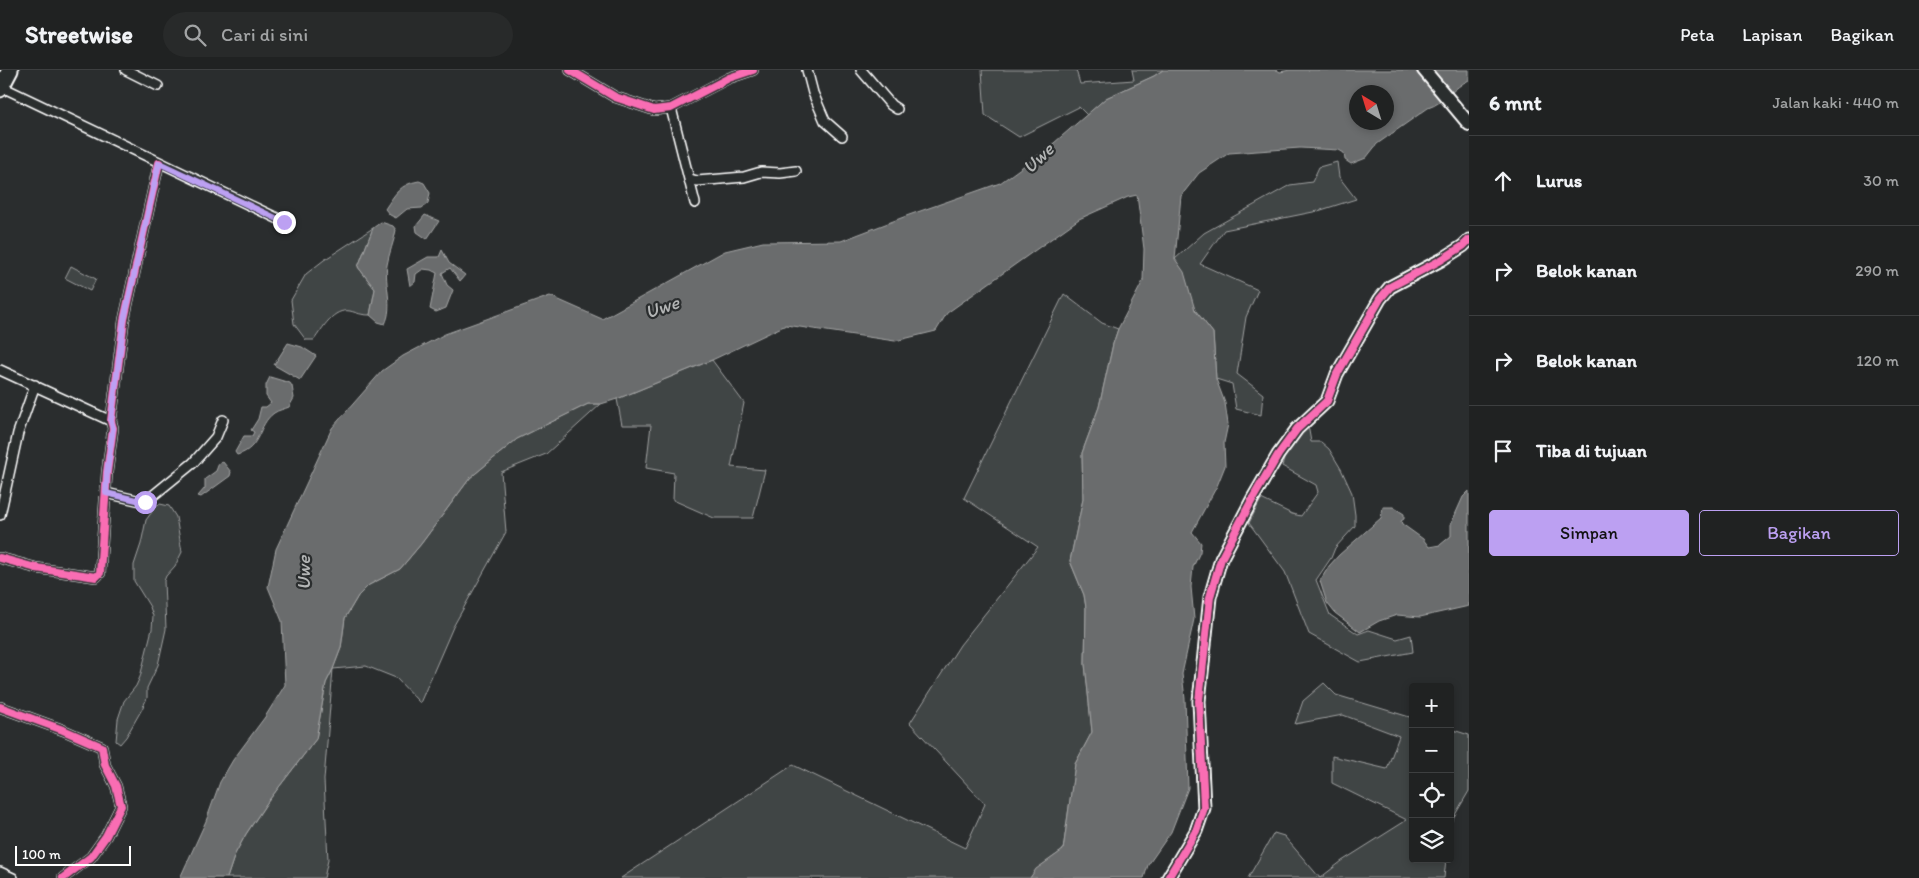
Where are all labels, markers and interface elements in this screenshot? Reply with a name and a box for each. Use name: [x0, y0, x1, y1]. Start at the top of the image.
search box: [163, 12, 513, 57]
text: Streetwise: [25, 20, 133, 49]
icon: search: [181, 21, 209, 49]
text: Cari di sini: [221, 23, 308, 46]
text: Peta: [1680, 24, 1714, 46]
text: Lapisan: [1742, 24, 1802, 46]
text: Bagikan: [1830, 24, 1894, 46]
north arrow: [1349, 85, 1394, 130]
text: 6 mnt: [1489, 90, 1542, 115]
text: Jalan kaki · 440 m: [1773, 93, 1899, 112]
water label: Uwe: [1018, 137, 1059, 178]
icon: ahead: [1489, 167, 1517, 195]
text: Lurus: [1536, 169, 1582, 192]
text: 30 m: [1863, 171, 1899, 190]
route end: [273, 211, 296, 234]
icon: right: [1489, 257, 1517, 285]
text: Belok kanan: [1536, 259, 1637, 282]
text: 290 m: [1855, 261, 1899, 280]
water label: Uwe: [642, 290, 683, 324]
icon: right: [1489, 347, 1517, 375]
text: Belok kanan: [1536, 349, 1637, 372]
text: 120 m: [1856, 351, 1899, 370]
icon: arrive: [1489, 437, 1517, 465]
text: Tiba di tujuan: [1536, 439, 1647, 462]
route start: [134, 491, 157, 514]
button: Simpan: [1489, 510, 1689, 556]
button: Bagikan: [1699, 510, 1899, 556]
water label: Uwe: [292, 555, 315, 590]
map controls: [1409, 683, 1454, 863]
button: +: [1409, 683, 1454, 728]
button: −: [1409, 728, 1454, 773]
button: locate: [1409, 773, 1454, 818]
button: layers: [1409, 818, 1454, 863]
scale bar: [15, 843, 131, 866]
text: 100 m: [22, 846, 61, 863]

